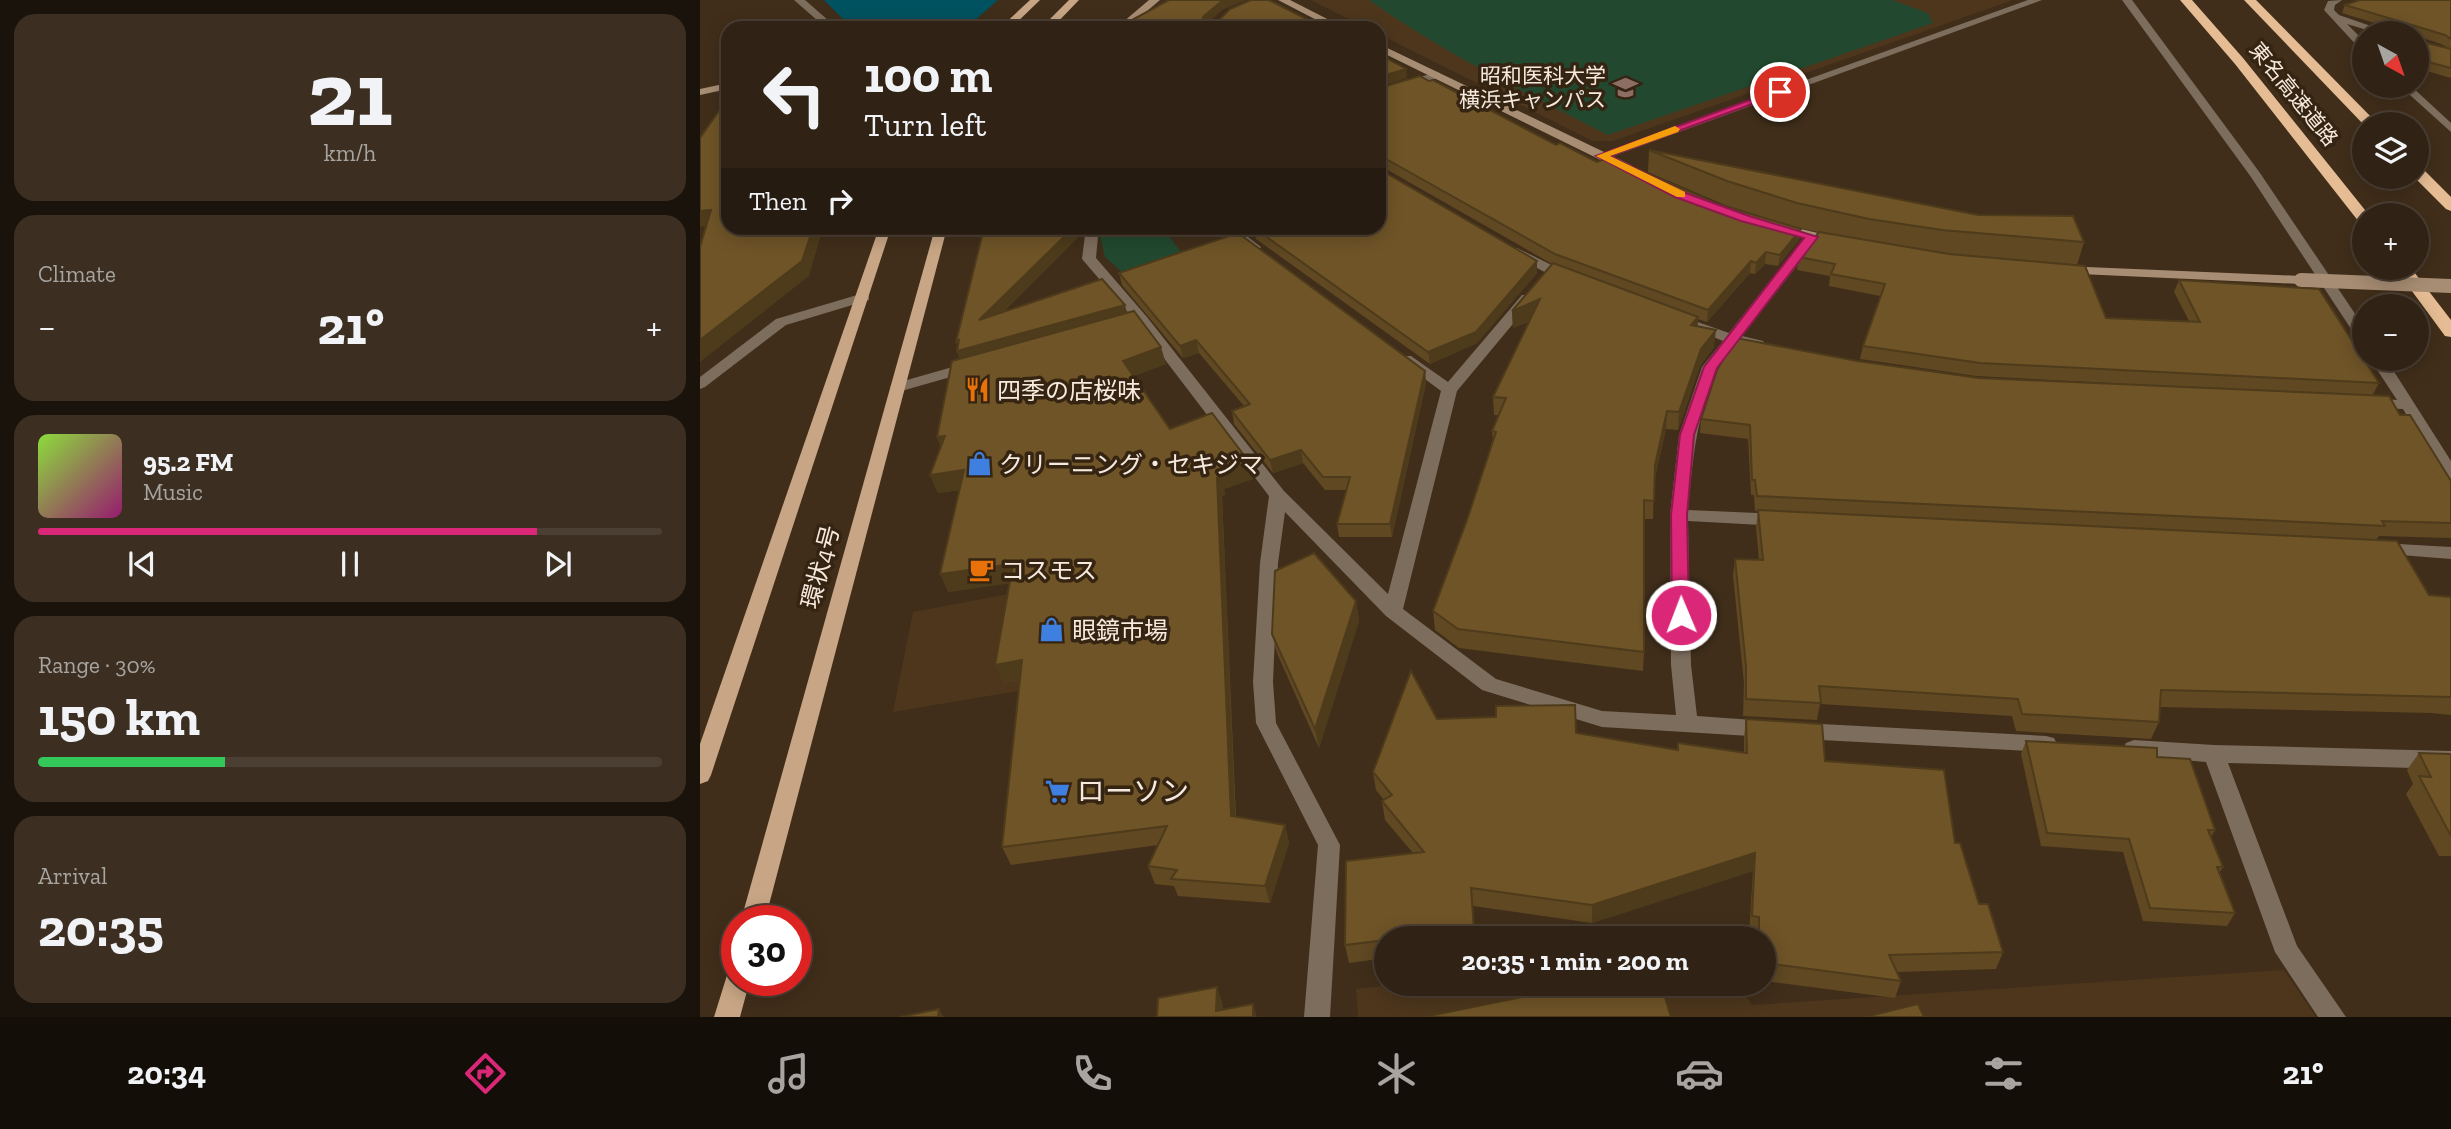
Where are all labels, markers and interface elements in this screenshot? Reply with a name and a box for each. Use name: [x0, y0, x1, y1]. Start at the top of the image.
north arrow: [2352, 21, 2429, 98]
map controls: [2352, 21, 2429, 371]
street label: 東名高速道路: [2245, 37, 2343, 151]
text: 21: [307, 39, 393, 148]
text: 100 m: [864, 46, 992, 105]
icon: left: [749, 49, 840, 140]
pin: [1750, 62, 1810, 122]
place label: 昭和医科大学 横浜キャンパス: [1459, 63, 1606, 112]
school or university icon: 昭和医科大学 横浜キャンパス: [1612, 73, 1640, 101]
icon: arrive: [1761, 73, 1799, 111]
text: Turn left: [864, 106, 986, 144]
button: layers: [2352, 112, 2429, 189]
text: km/h: [324, 139, 376, 167]
icon: right: [821, 182, 859, 220]
text: Then: [749, 185, 807, 217]
button: +: [2352, 203, 2429, 280]
text: Climate: [38, 260, 116, 288]
button: −: [2352, 294, 2429, 371]
text: 21°: [317, 295, 384, 357]
text: −: [38, 304, 56, 350]
text: +: [646, 304, 662, 350]
restaurant icon: 四季の店桜味: [963, 376, 991, 404]
place label: 四季の店桜味: [997, 376, 1141, 405]
text: 95.2 FM: [143, 446, 233, 478]
shop icon: クリーニング・セキジマ: [965, 450, 993, 478]
place label: クリーニング・セキジマ: [999, 450, 1263, 479]
text: Music: [143, 478, 203, 506]
street label: 環状4号: [795, 522, 845, 612]
icon: previous: [123, 545, 161, 583]
icon: pause: [331, 545, 369, 583]
icon: next: [539, 545, 577, 583]
cafe icon: コスモス: [967, 556, 995, 584]
place label: コスモス: [1001, 556, 1097, 585]
position arrow: [1644, 578, 1718, 652]
shop icon: 眼鏡市場: [1038, 616, 1066, 644]
place label: 眼鏡市場: [1072, 616, 1168, 645]
text: Range · 30%: [38, 651, 156, 679]
text: 150 km: [38, 686, 200, 748]
place label: ローソン: [1077, 775, 1189, 808]
supermarket icon: ローソン: [1043, 777, 1071, 805]
text: Arrival: [38, 862, 107, 890]
text: 20:35: [38, 897, 164, 959]
speed limit sign: 30: [721, 905, 812, 996]
text: 20:35 · 1 min · 200 m: [1461, 945, 1689, 977]
icon: directions: [461, 1049, 510, 1098]
icon: music: [764, 1049, 813, 1098]
icon: phone: [1068, 1049, 1117, 1098]
icon: climate: [1372, 1049, 1421, 1098]
icon: car: [1675, 1049, 1724, 1098]
icon: filters: [1979, 1049, 2028, 1098]
text: 20:34: [127, 1054, 206, 1092]
text: 21°: [2283, 1054, 2324, 1092]

